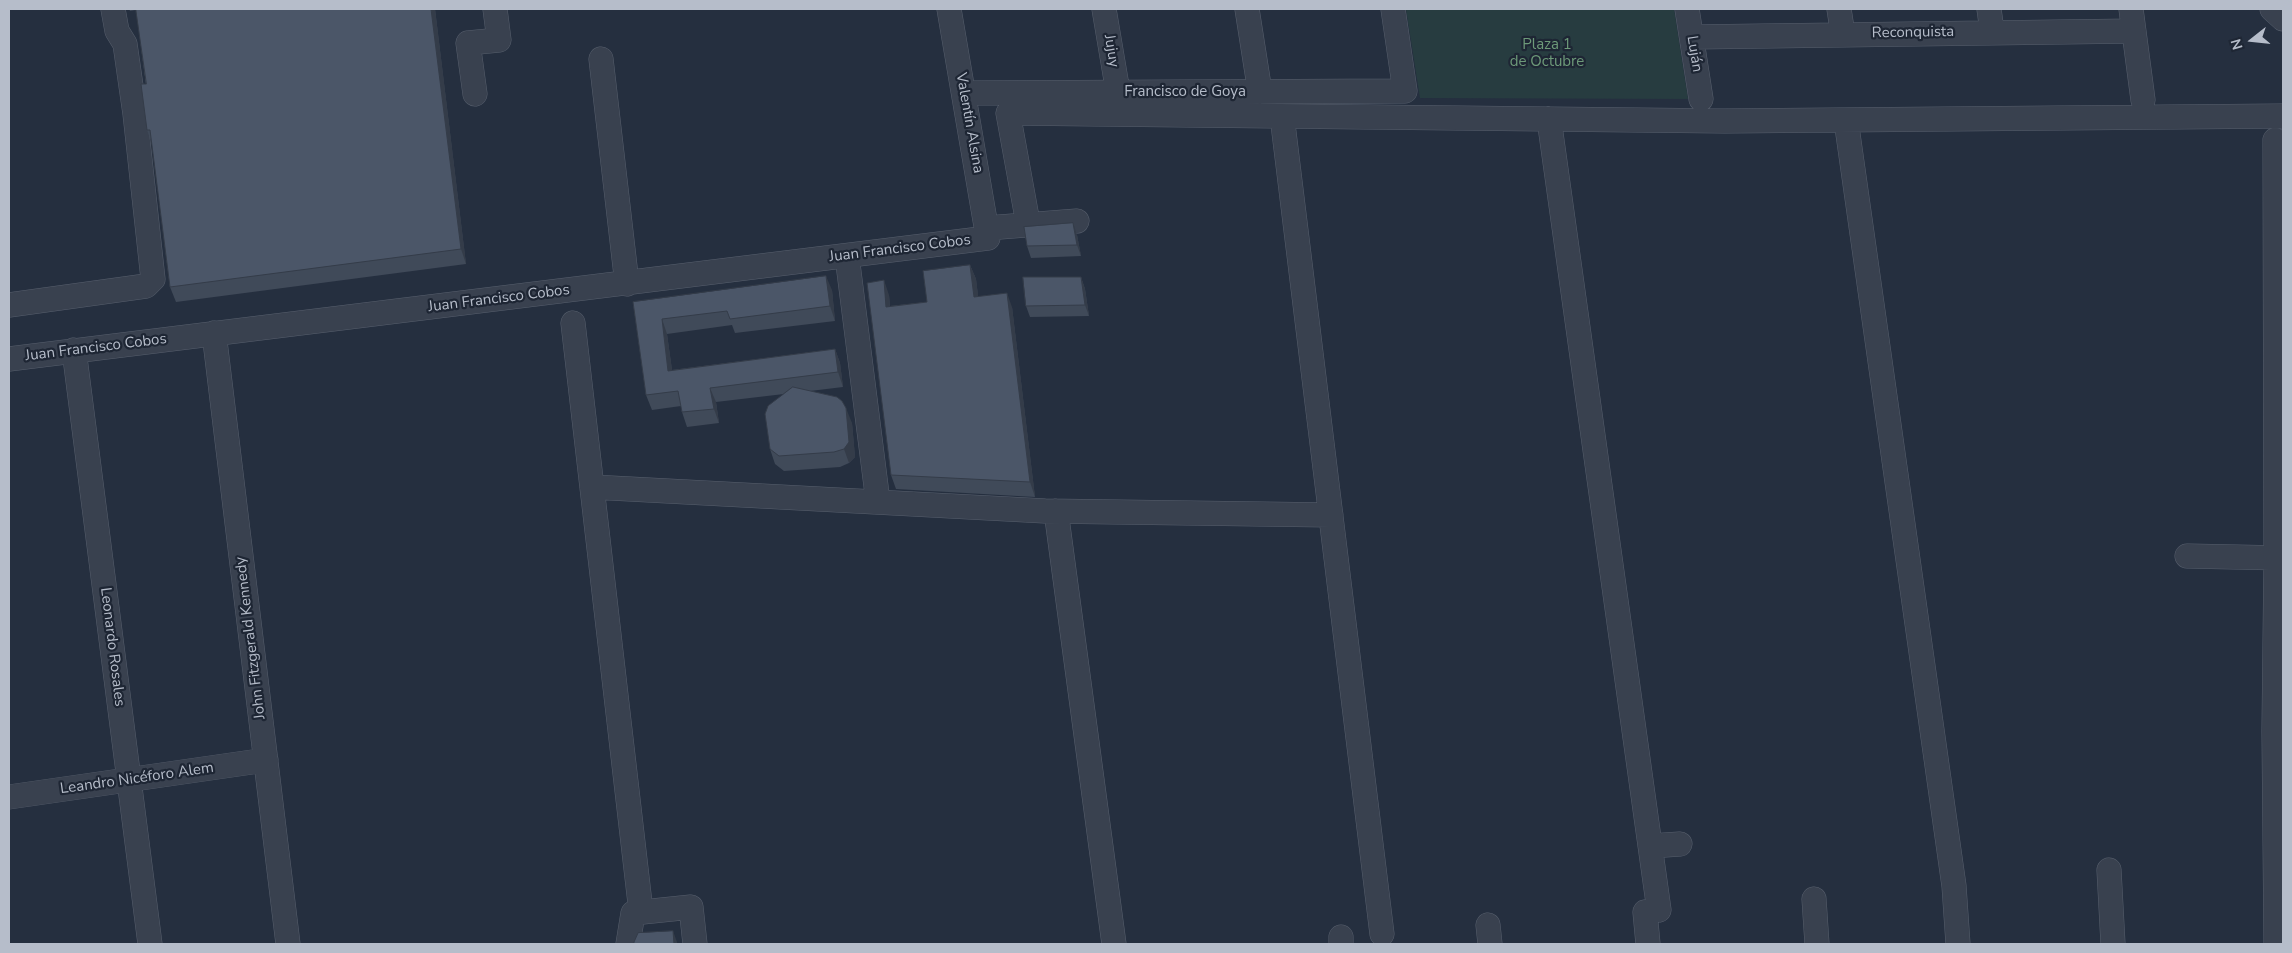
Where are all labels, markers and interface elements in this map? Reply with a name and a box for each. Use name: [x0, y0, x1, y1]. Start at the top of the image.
north arrow: [2227, 15, 2277, 65]
street label: Reconquista: [1872, 23, 1954, 43]
street label: Jujuy: [1100, 33, 1122, 69]
street label: Luján: [1682, 35, 1706, 73]
park label: Plaza 1 de Octubre: [1510, 36, 1584, 71]
text: N: [2227, 37, 2248, 52]
street label: Valentín Alsina: [951, 71, 987, 175]
street label: Francisco de Goya: [1124, 83, 1246, 101]
street label: Juan Francisco Cobos: [828, 231, 972, 267]
street label: Juan Francisco Cobos: [427, 281, 571, 317]
street label: Juan Francisco Cobos: [24, 330, 168, 366]
street label: John Fitzgerald Kennedy: [232, 556, 270, 720]
street label: Leonardo Rosales: [96, 586, 128, 708]
street label: Leandro Nicéforo Alem: [59, 759, 215, 799]

